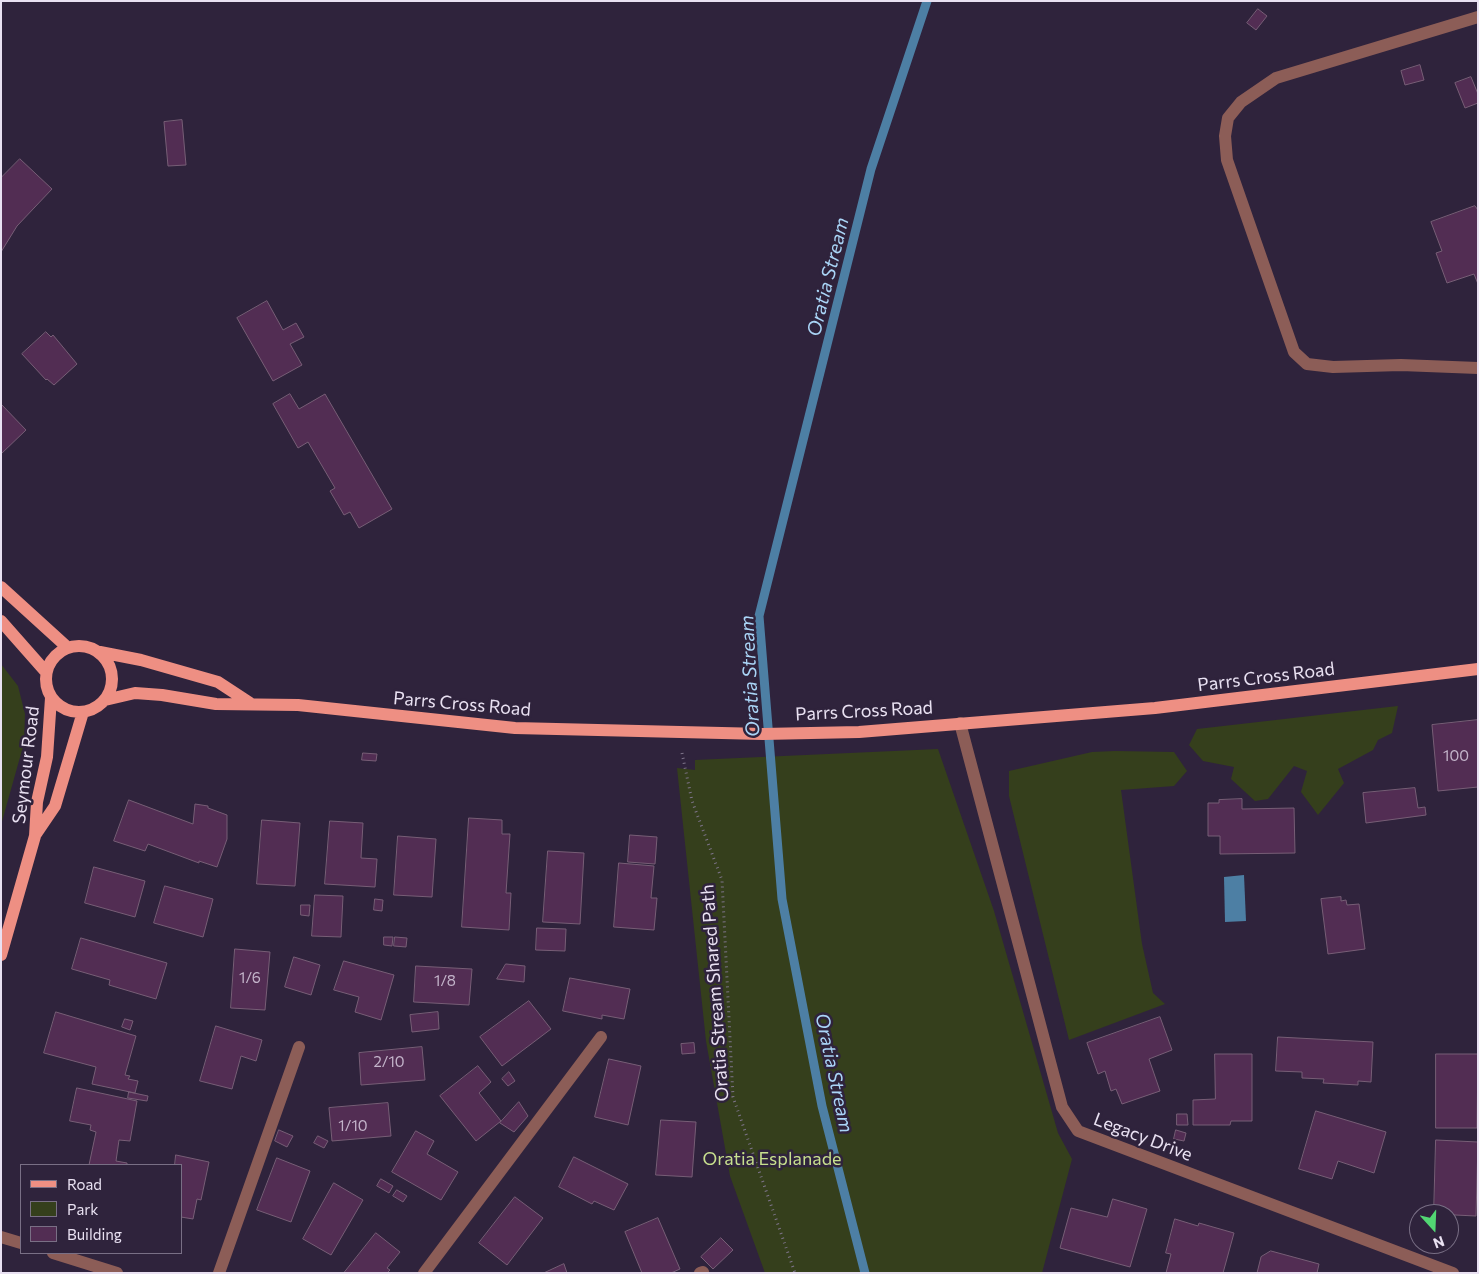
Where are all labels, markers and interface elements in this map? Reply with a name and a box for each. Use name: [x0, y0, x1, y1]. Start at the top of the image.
water label: Oratia Stream: [802, 215, 854, 339]
water label: Oratia Stream: [735, 615, 765, 737]
street label: Parrs Cross Road: [1196, 658, 1336, 696]
street label: Parrs Cross Road: [392, 687, 532, 721]
street label: Parrs Cross Road: [795, 697, 933, 725]
street label: Seymour Road: [8, 705, 44, 825]
house number: 100: [1443, 747, 1469, 765]
street label: Oratia Stream Shared Path: [697, 884, 733, 1102]
house number: 1/6: [239, 969, 261, 987]
house number: 1/8: [434, 972, 456, 990]
water label: Oratia Stream: [810, 1011, 858, 1135]
house number: 2/10: [373, 1053, 405, 1071]
street label: Legacy Drive: [1091, 1108, 1195, 1166]
house number: 1/10: [338, 1117, 368, 1135]
park label: Oratia Esplanade: [702, 1148, 842, 1170]
legend: [20, 1164, 182, 1254]
text: Road: [67, 1175, 102, 1193]
text: Park: [67, 1200, 98, 1218]
north arrow: [1409, 1204, 1459, 1254]
text: Building: [67, 1225, 122, 1243]
text: N: [1431, 1233, 1447, 1252]

